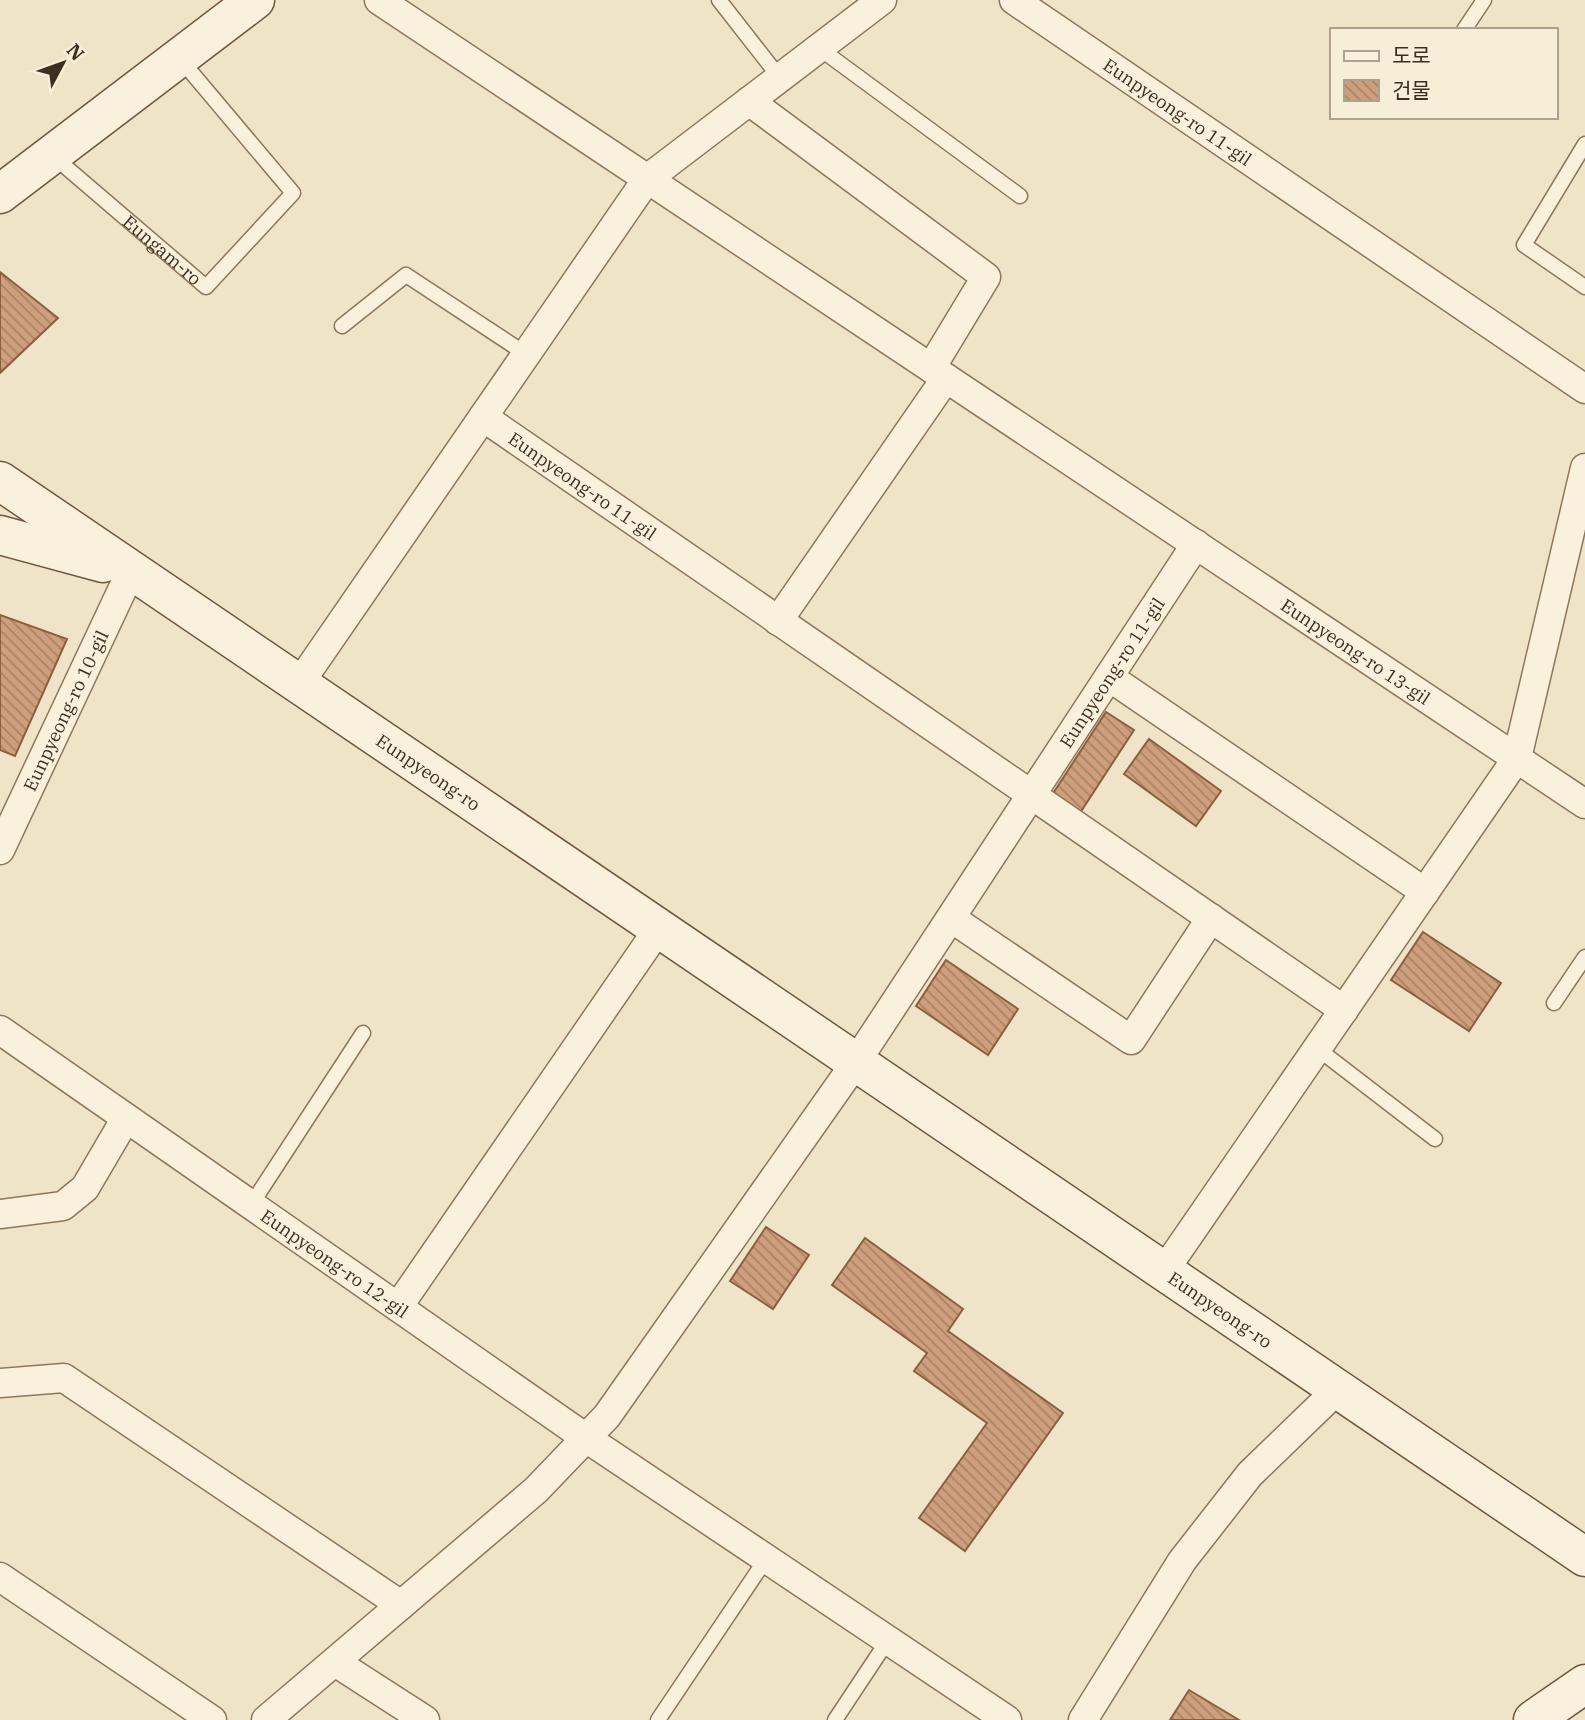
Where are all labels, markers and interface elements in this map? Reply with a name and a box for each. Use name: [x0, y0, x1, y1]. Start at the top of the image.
north arrow: [28, 28, 98, 98]
legend: [1330, 28, 1557, 119]
text: N: [62, 38, 90, 65]
text: 도로: [1392, 41, 1431, 69]
street label: Eunpyeong-ro 11-gil: [1099, 53, 1256, 170]
text: 건물: [1392, 76, 1431, 104]
street label: Eungam-ro: [118, 210, 206, 290]
street label: Eunpyeong-ro 11-gil: [504, 427, 661, 545]
street label: Eunpyeong-ro 11-gil: [1054, 593, 1169, 752]
street label: Eunpyeong-ro 13-gil: [1277, 593, 1435, 709]
street label: Eunpyeong-ro 10-gil: [18, 627, 113, 795]
street label: Eunpyeong-ro: [372, 728, 485, 815]
street label: Eunpyeong-ro 12-gil: [256, 1204, 413, 1323]
street label: Eunpyeong-ro: [1164, 1266, 1277, 1353]

